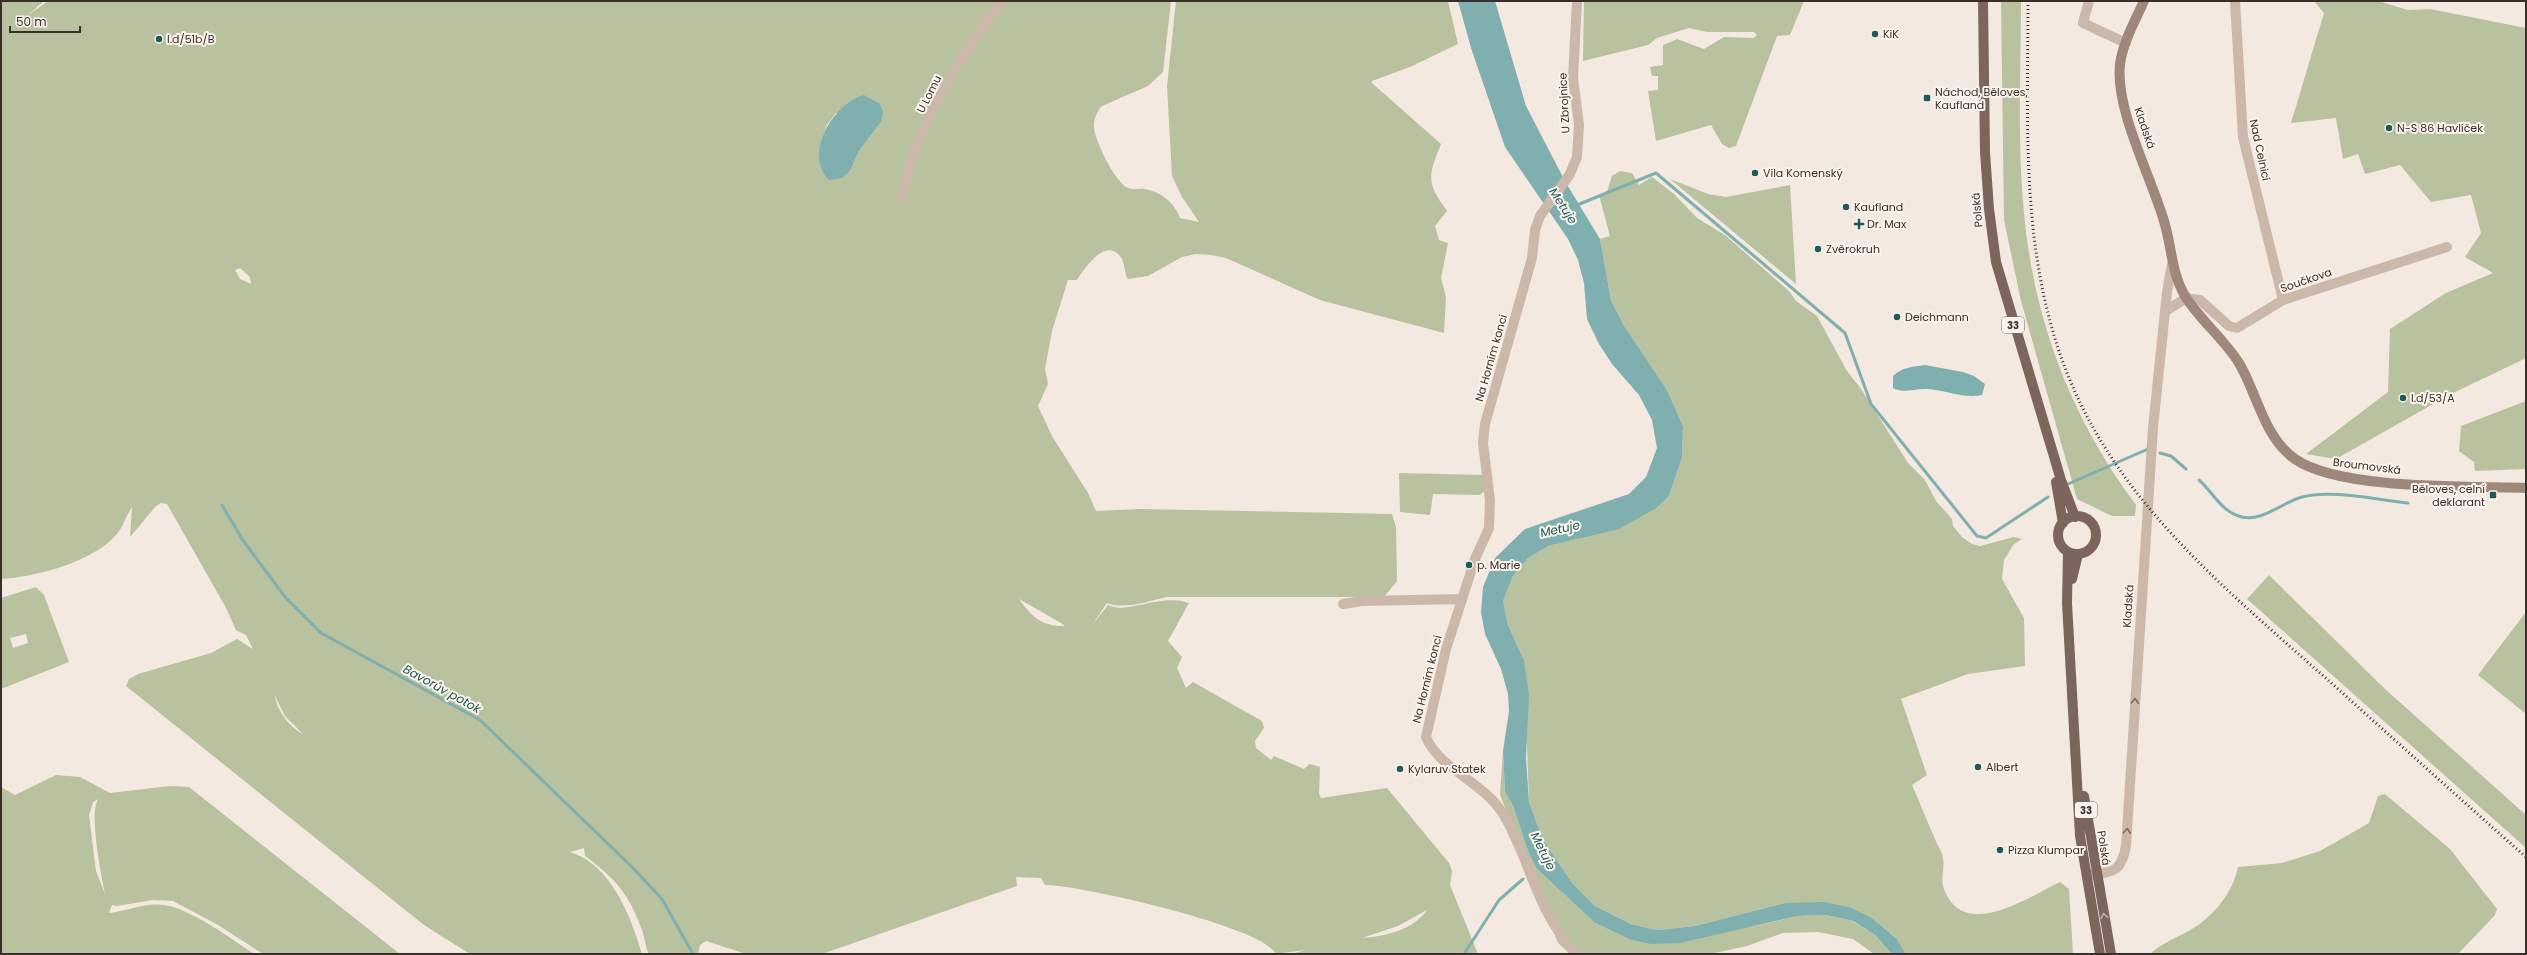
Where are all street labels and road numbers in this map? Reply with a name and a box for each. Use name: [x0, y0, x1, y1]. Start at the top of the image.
street label: U Lomu: [913, 72, 945, 116]
street label: U Zbrojnice: [1554, 72, 1574, 134]
street label: Kladská: [2130, 105, 2160, 151]
street label: Nad Celnicí: [2246, 118, 2274, 183]
street label: Polská: [1968, 192, 1986, 228]
street label: Součkova: [2278, 264, 2334, 296]
street label: Na Horním konci: [1471, 312, 1511, 403]
road number: 33: [2002, 317, 2024, 333]
street label: Broumovská: [2332, 454, 2402, 478]
street label: Kladská: [2119, 584, 2137, 628]
street label: Na Horním konci: [1408, 633, 1446, 725]
road number: 33: [2075, 802, 2097, 818]
street label: Polská: [2094, 830, 2114, 866]

